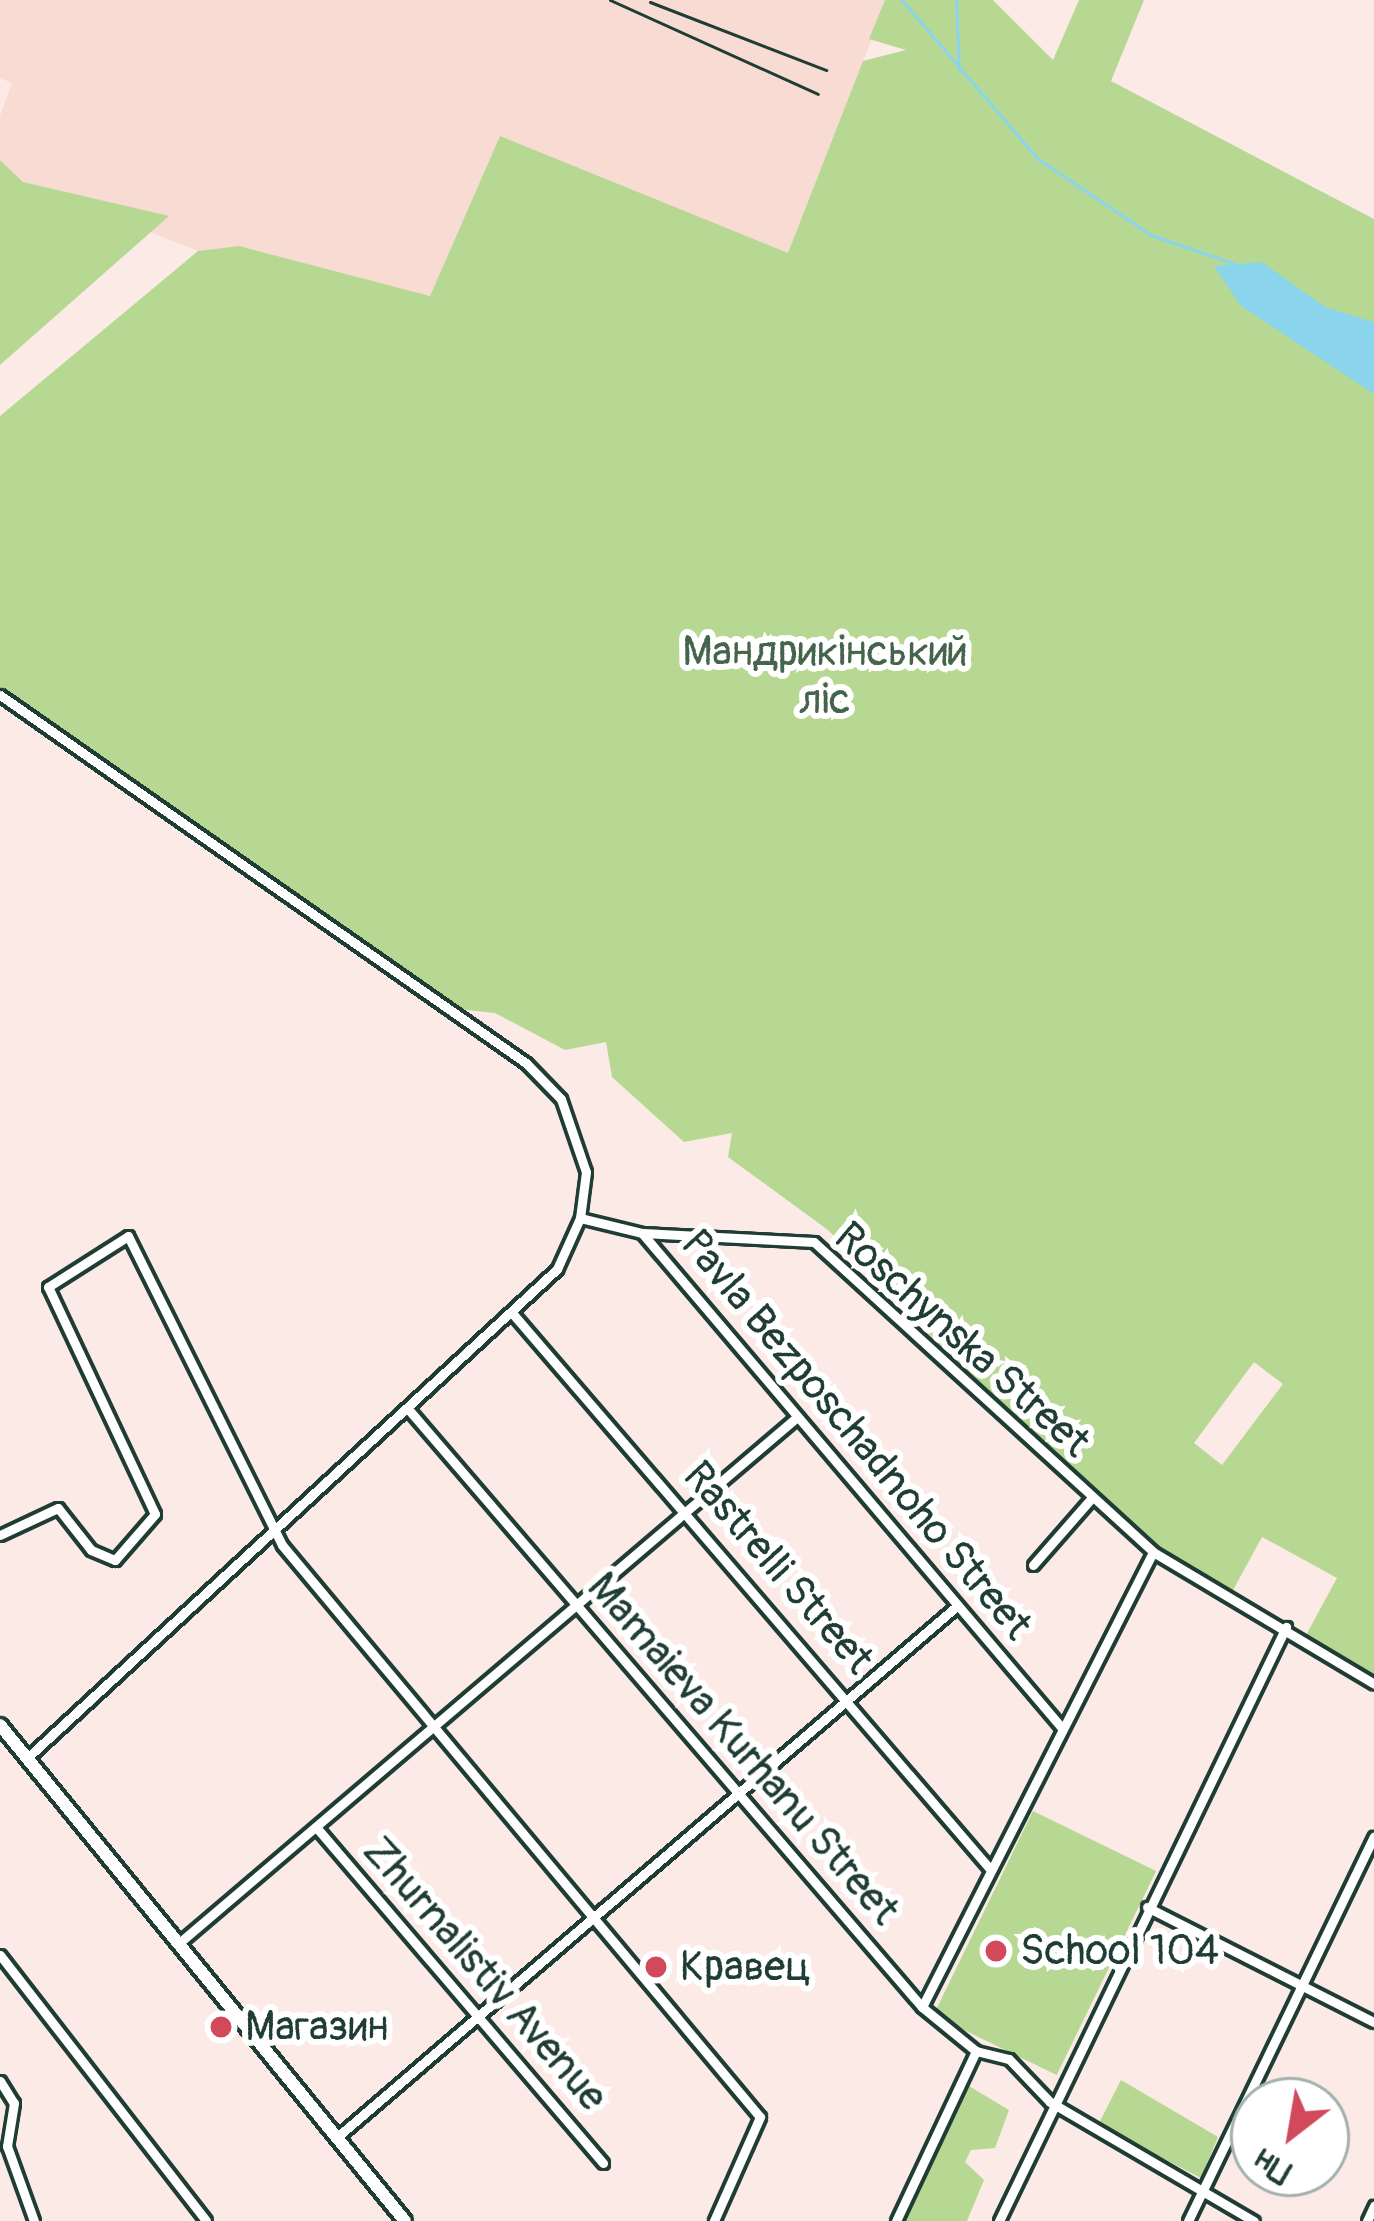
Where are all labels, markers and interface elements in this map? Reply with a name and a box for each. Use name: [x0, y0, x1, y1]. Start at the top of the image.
park label: Мандрикінський ліс: [682, 627, 968, 726]
street label: Roschynska Street: [824, 1212, 1100, 1468]
street label: Pavla Bezposchadnoho Street: [670, 1220, 1042, 1650]
street label: Rastrelli Street: [672, 1452, 884, 1684]
street label: Mamaieva Kurhanu Street: [576, 1563, 910, 1935]
street label: Zhurnalistiv Avenue: [352, 1827, 618, 2121]
place label: School 104: [1020, 1926, 1219, 1976]
marker: School 104: [983, 1938, 1009, 1964]
place label: Кравец: [680, 1942, 811, 1992]
marker: Кравец: [643, 1954, 669, 1980]
place label: Магазин: [245, 2002, 389, 2052]
marker: Магазин: [208, 2014, 234, 2040]
north arrow: [1230, 2077, 1350, 2197]
text: Пн: [1247, 2139, 1299, 2193]

